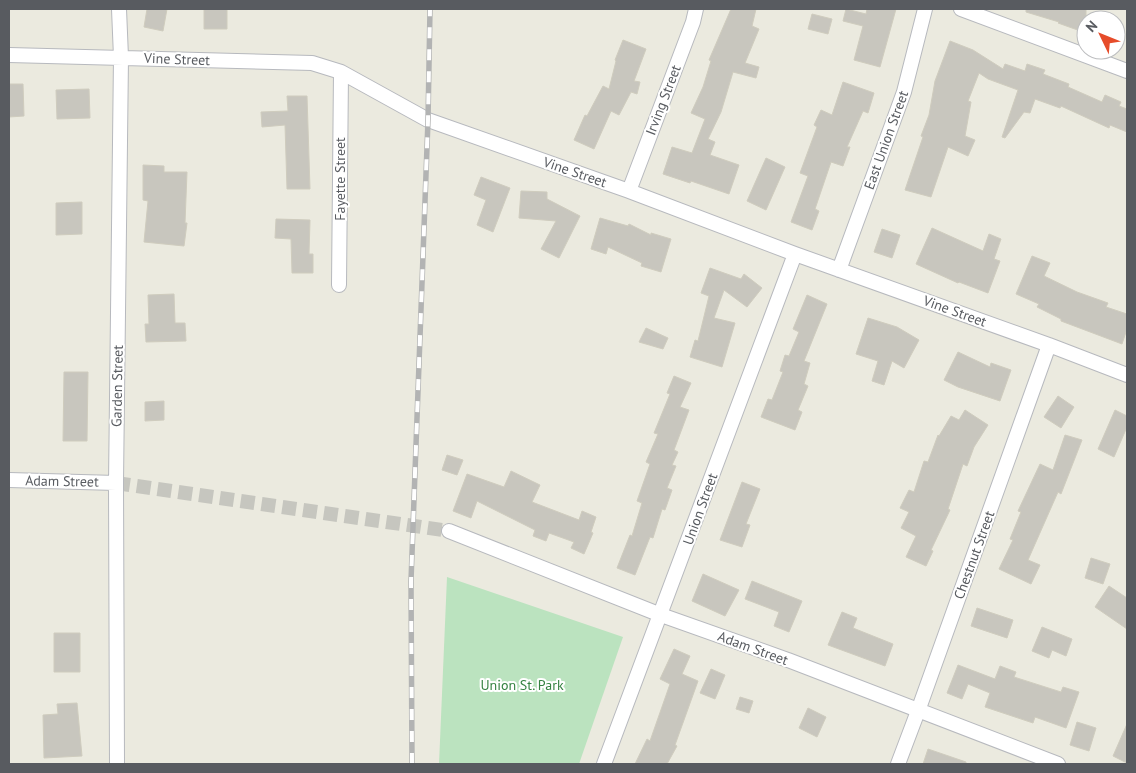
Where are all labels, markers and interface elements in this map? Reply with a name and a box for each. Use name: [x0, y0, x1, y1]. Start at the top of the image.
north arrow: [1076, 10, 1126, 60]
text: N: [1082, 17, 1101, 36]
street label: Vine Street: [143, 49, 211, 69]
street label: Irving Street: [641, 62, 685, 138]
street label: East Union Street: [860, 88, 912, 192]
street label: Fayette Street: [331, 137, 349, 221]
street label: Vine Street: [540, 152, 609, 191]
street label: Vine Street: [920, 291, 989, 331]
street label: Garden Street: [107, 345, 127, 427]
street label: Union Street: [679, 470, 721, 547]
street label: Adam Street: [25, 471, 99, 491]
street label: Chestnut Street: [950, 508, 998, 602]
street label: Adam Street: [715, 627, 791, 669]
park label: Union St. Park: [480, 676, 564, 694]

